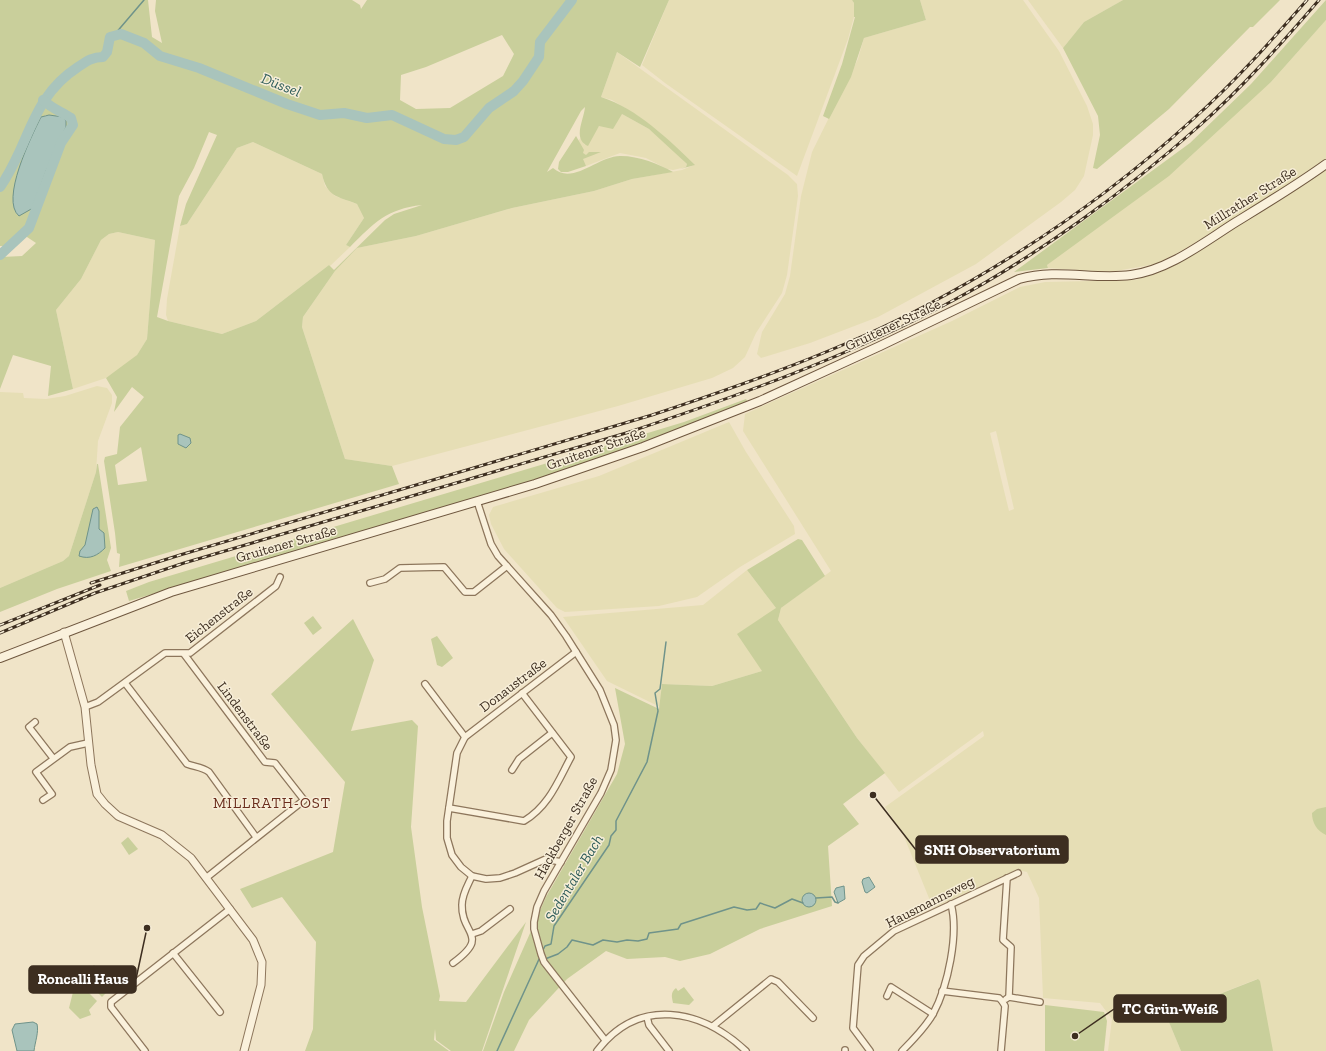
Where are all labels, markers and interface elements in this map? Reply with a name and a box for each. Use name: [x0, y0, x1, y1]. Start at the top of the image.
water label: Düssel: [259, 69, 303, 101]
street label: Millrather Straße: [1201, 163, 1300, 233]
street label: Gruitener Straße: [842, 295, 944, 355]
street label: Gruitener Straße: [544, 424, 648, 474]
street label: Gruitener Straße: [234, 521, 339, 566]
street label: Eichenstraße: [182, 583, 256, 647]
street label: Donaustraße: [476, 654, 550, 716]
street label: Lindenstraße: [214, 678, 277, 754]
street label: Hackberger Straße: [531, 773, 602, 882]
district label: MILLRATH-OST: [213, 794, 331, 812]
water label: Sedentaler Bach: [541, 831, 607, 925]
callout: SNH Observatorium: [916, 836, 1068, 863]
text: SNH Observatorium: [924, 841, 1060, 859]
street label: Hausmannsweg: [883, 872, 977, 932]
callout: Roncalli Haus: [29, 966, 136, 993]
text: Roncalli Haus: [37, 970, 129, 988]
callout: TC Grün-Weiß: [1114, 995, 1226, 1022]
text: TC Grün-Weiß: [1122, 1000, 1219, 1018]

